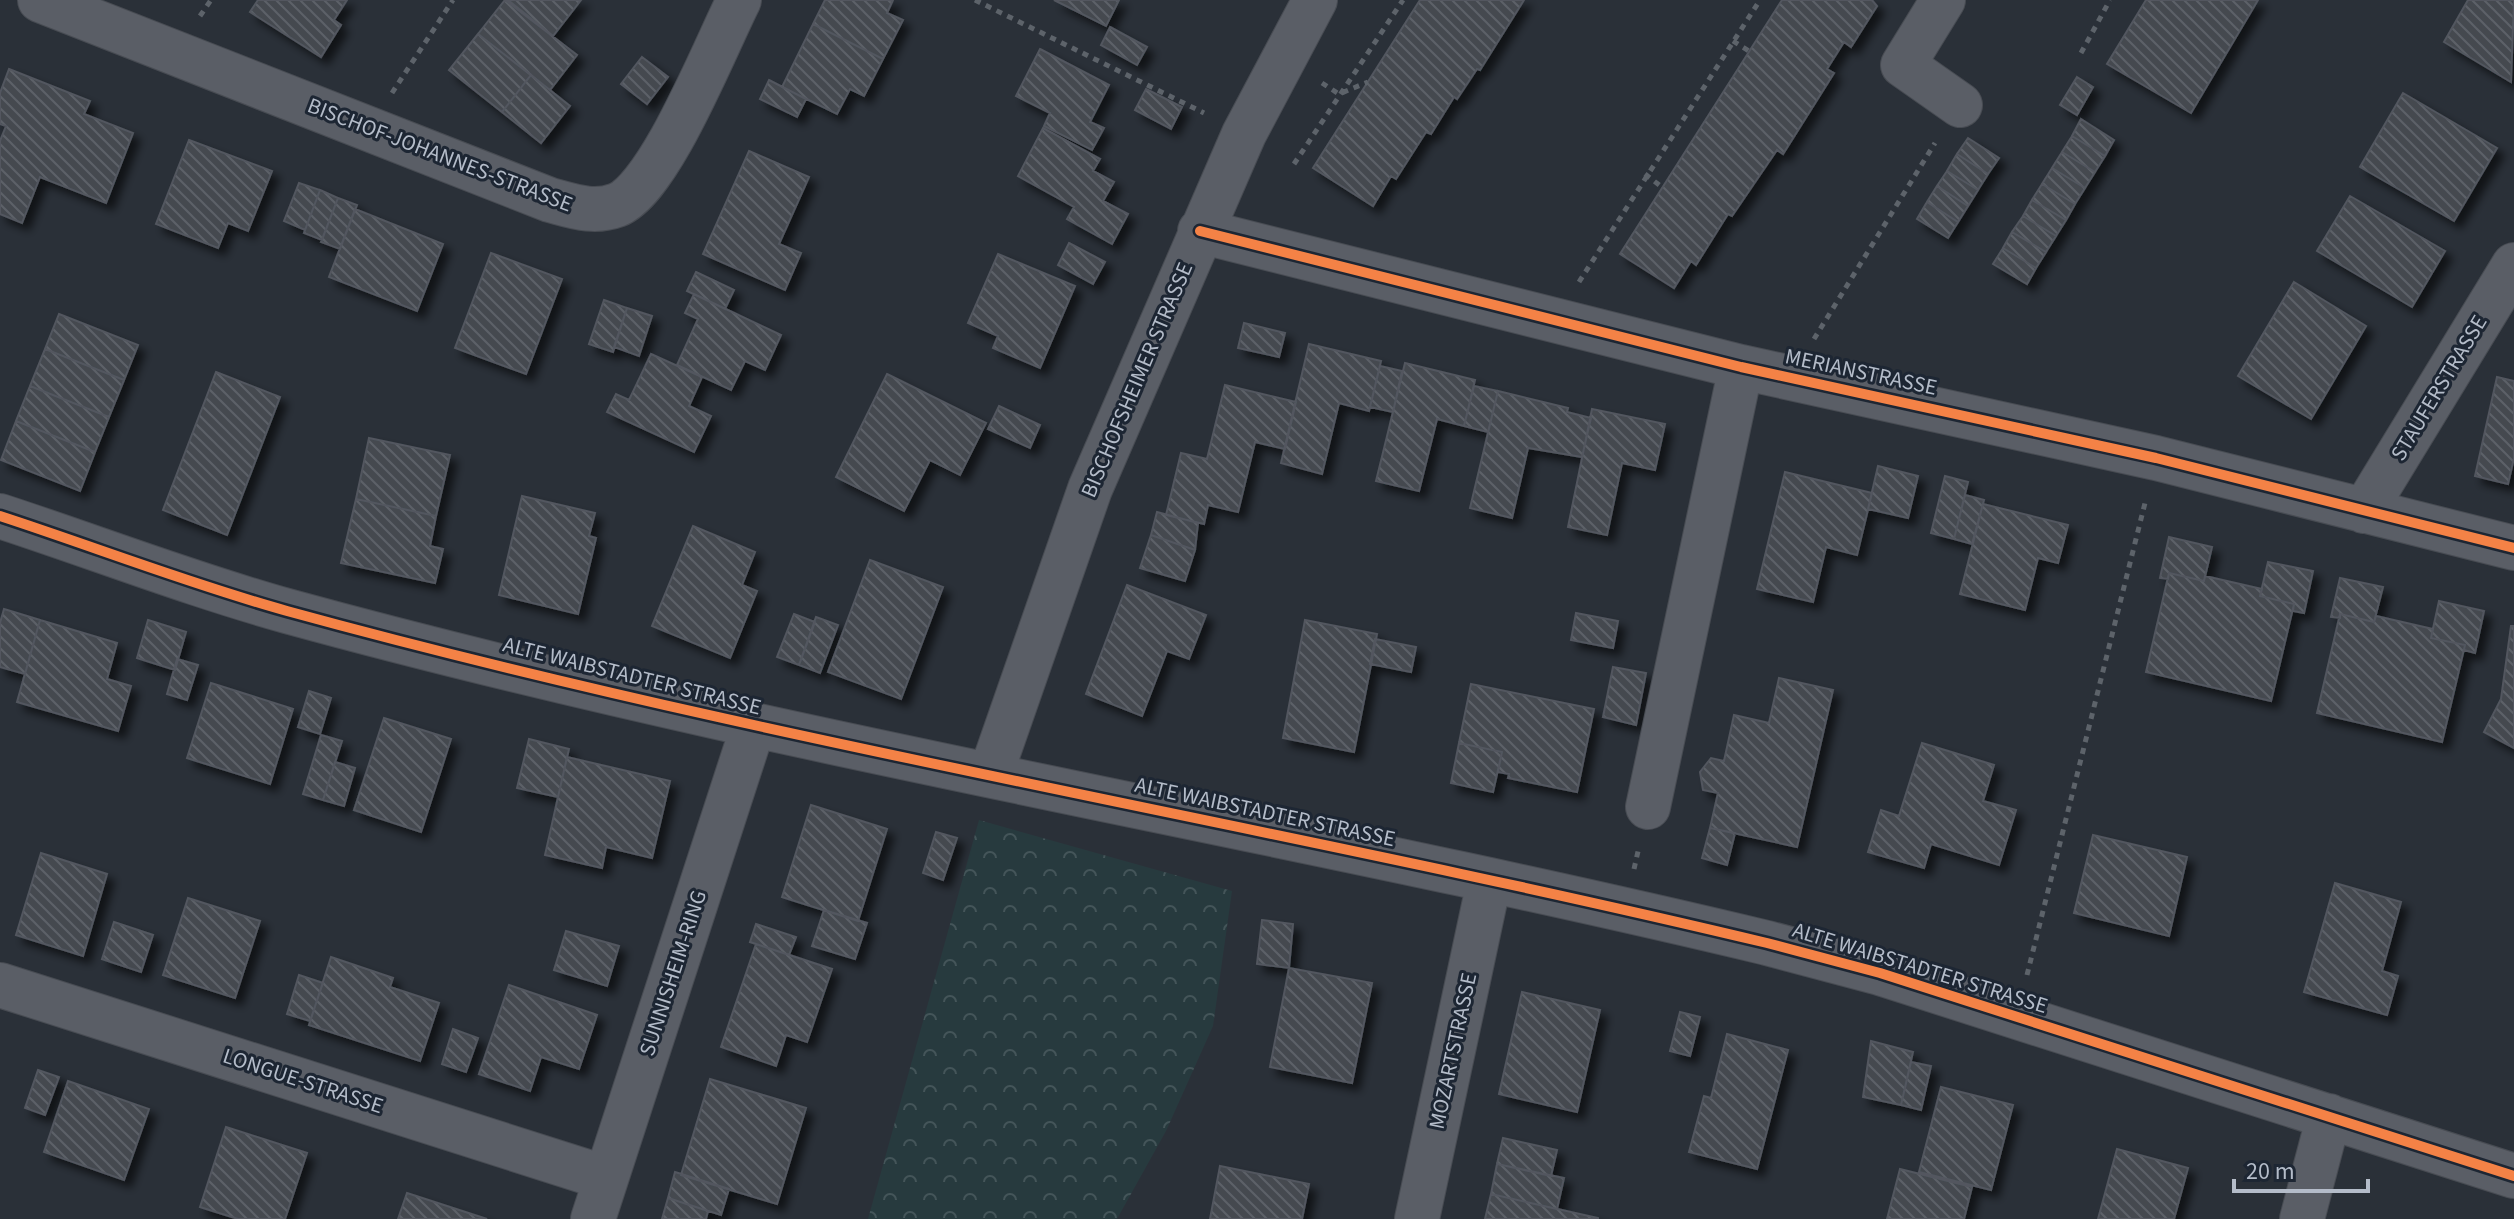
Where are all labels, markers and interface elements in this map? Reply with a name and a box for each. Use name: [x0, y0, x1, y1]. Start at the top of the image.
street label: BISCHOF-JOHANNES-STRASSE: [303, 90, 577, 220]
street label: BISCHOFSHEIMER STRASSE: [1073, 257, 1201, 503]
street label: STAUFERSTRASSE: [2383, 309, 2495, 467]
street label: MERIANSTRASSE: [1782, 340, 1940, 404]
street label: ALTE WAIBSTADTER STRASSE: [499, 628, 765, 724]
street label: ALTE WAIBSTADTER STRASSE: [1132, 769, 1398, 855]
street label: SUNNISHEIM-RING: [631, 886, 715, 1060]
street label: ALTE WAIBSTADTER STRASSE: [1789, 914, 2051, 1022]
street label: MOZARTSTRASSE: [1421, 970, 1485, 1132]
street label: LONGUE-STRASSE: [219, 1040, 387, 1122]
scale bar: [2234, 1143, 2368, 1193]
text: 20 m: [2246, 1154, 2295, 1189]

